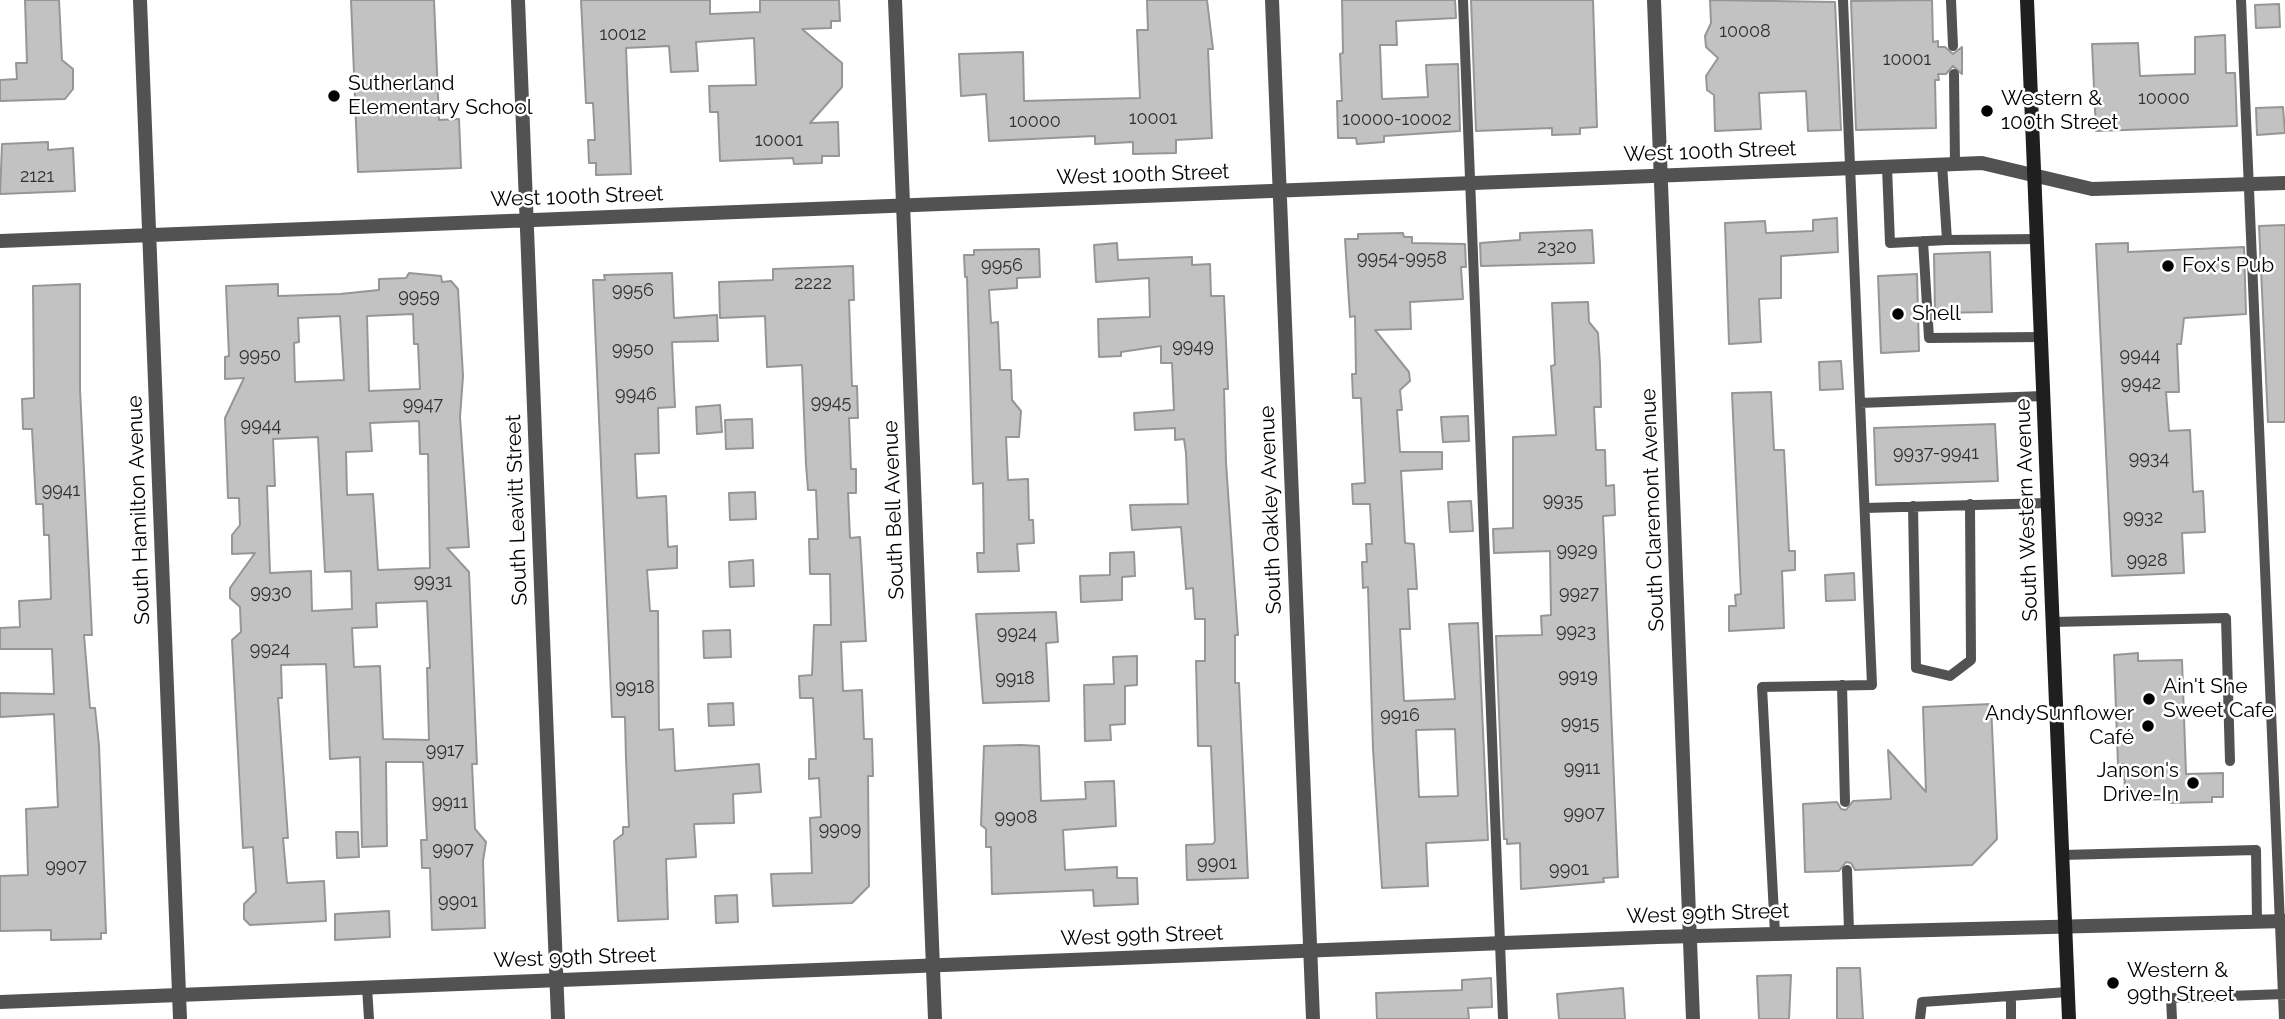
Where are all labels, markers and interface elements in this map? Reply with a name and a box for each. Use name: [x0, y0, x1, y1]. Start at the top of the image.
house number: 10008: [1719, 21, 1771, 43]
house number: 10012: [600, 24, 646, 46]
house number: 10001: [1883, 49, 1931, 71]
place label: Sutherland Elementary School: [348, 71, 532, 121]
place label: Western & 100th Street: [2001, 86, 2119, 136]
marker: Sutherland Elementary School: [326, 88, 342, 104]
house number: 10000: [2138, 88, 2190, 110]
marker: Western & 100th Street: [1979, 103, 1995, 119]
house number: 10001: [1129, 108, 1177, 130]
house number: 10000-10002: [1342, 109, 1452, 131]
house number: 10000: [1009, 111, 1061, 133]
house number: 10001: [755, 130, 803, 152]
street label: West 100th Street: [1623, 136, 1797, 168]
street label: West 100th Street: [1056, 159, 1230, 191]
house number: 2121: [20, 166, 54, 188]
street label: West 100th Street: [490, 181, 664, 213]
house number: 2320: [1537, 237, 1577, 259]
house number: 9954-9958: [1357, 248, 1447, 270]
place label: Fox's Pub: [2182, 253, 2274, 279]
house number: 9956: [981, 255, 1023, 277]
marker: Fox's Pub: [2160, 258, 2176, 274]
house number: 2222: [794, 273, 832, 295]
house number: 9956: [612, 280, 654, 302]
house number: 9959: [398, 286, 440, 308]
place label: Shell: [1912, 301, 1961, 327]
marker: Shell: [1890, 306, 1906, 322]
house number: 9949: [1172, 336, 1214, 358]
house number: 9950: [612, 339, 654, 361]
house number: 9950: [239, 345, 281, 367]
house number: 9944: [2120, 345, 2160, 367]
house number: 9942: [2121, 373, 2161, 395]
house number: 9946: [615, 384, 657, 406]
street label: South Claremont Avenue: [1636, 388, 1670, 632]
house number: 9945: [811, 392, 851, 414]
house number: 9947: [403, 394, 443, 416]
street label: South Hamilton Avenue: [122, 395, 156, 625]
street label: South Western Avenue: [2011, 398, 2043, 622]
street label: South Oakley Avenue: [1255, 405, 1287, 615]
street label: South Leavitt Street: [501, 414, 533, 606]
house number: 9944: [241, 415, 281, 437]
street label: South Bell Avenue: [878, 420, 910, 600]
house number: 9937-9941: [1893, 443, 1979, 465]
house number: 9934: [2129, 448, 2169, 470]
house number: 9941: [42, 480, 80, 502]
house number: 9935: [1543, 490, 1583, 512]
house number: 9932: [2123, 507, 2163, 529]
house number: 9929: [1556, 540, 1598, 562]
house number: 9928: [2126, 550, 2168, 572]
house number: 9931: [414, 571, 452, 593]
house number: 9930: [250, 582, 292, 604]
house number: 9927: [1559, 583, 1599, 605]
house number: 9923: [1556, 621, 1596, 643]
house number: 9924: [997, 623, 1037, 645]
house number: 9924: [250, 639, 290, 661]
house number: 9919: [1558, 666, 1598, 688]
house number: 9918: [995, 668, 1035, 690]
place label: Ain't She Sweet Cafe: [2163, 674, 2274, 724]
house number: 9918: [615, 677, 655, 699]
marker: Ain't She Sweet Cafe: [2141, 691, 2157, 707]
place label: AndySunflower Café: [1985, 701, 2134, 751]
house number: 9916: [1380, 705, 1420, 727]
house number: 9915: [1561, 713, 1599, 735]
marker: AndySunflower Café: [2140, 718, 2156, 734]
house number: 9917: [426, 740, 464, 762]
house number: 9911: [1564, 758, 1600, 780]
place label: Janson's Drive-In: [2097, 758, 2179, 808]
marker: Janson's Drive-In: [2185, 775, 2201, 791]
house number: 9911: [432, 792, 468, 814]
house number: 9907: [1563, 803, 1605, 825]
house number: 9908: [995, 807, 1037, 829]
house number: 9909: [819, 819, 861, 841]
house number: 9907: [432, 839, 474, 861]
house number: 9901: [1197, 853, 1237, 875]
house number: 9907: [45, 856, 87, 878]
house number: 9901: [1549, 859, 1589, 881]
house number: 9901: [438, 891, 478, 913]
street label: West 99th Street: [1626, 899, 1790, 929]
street label: West 99th Street: [1060, 921, 1224, 951]
street label: West 99th Street: [493, 943, 657, 973]
place label: Western & 99th Street: [2127, 958, 2234, 1008]
marker: Western & 99th Street: [2105, 975, 2121, 991]

